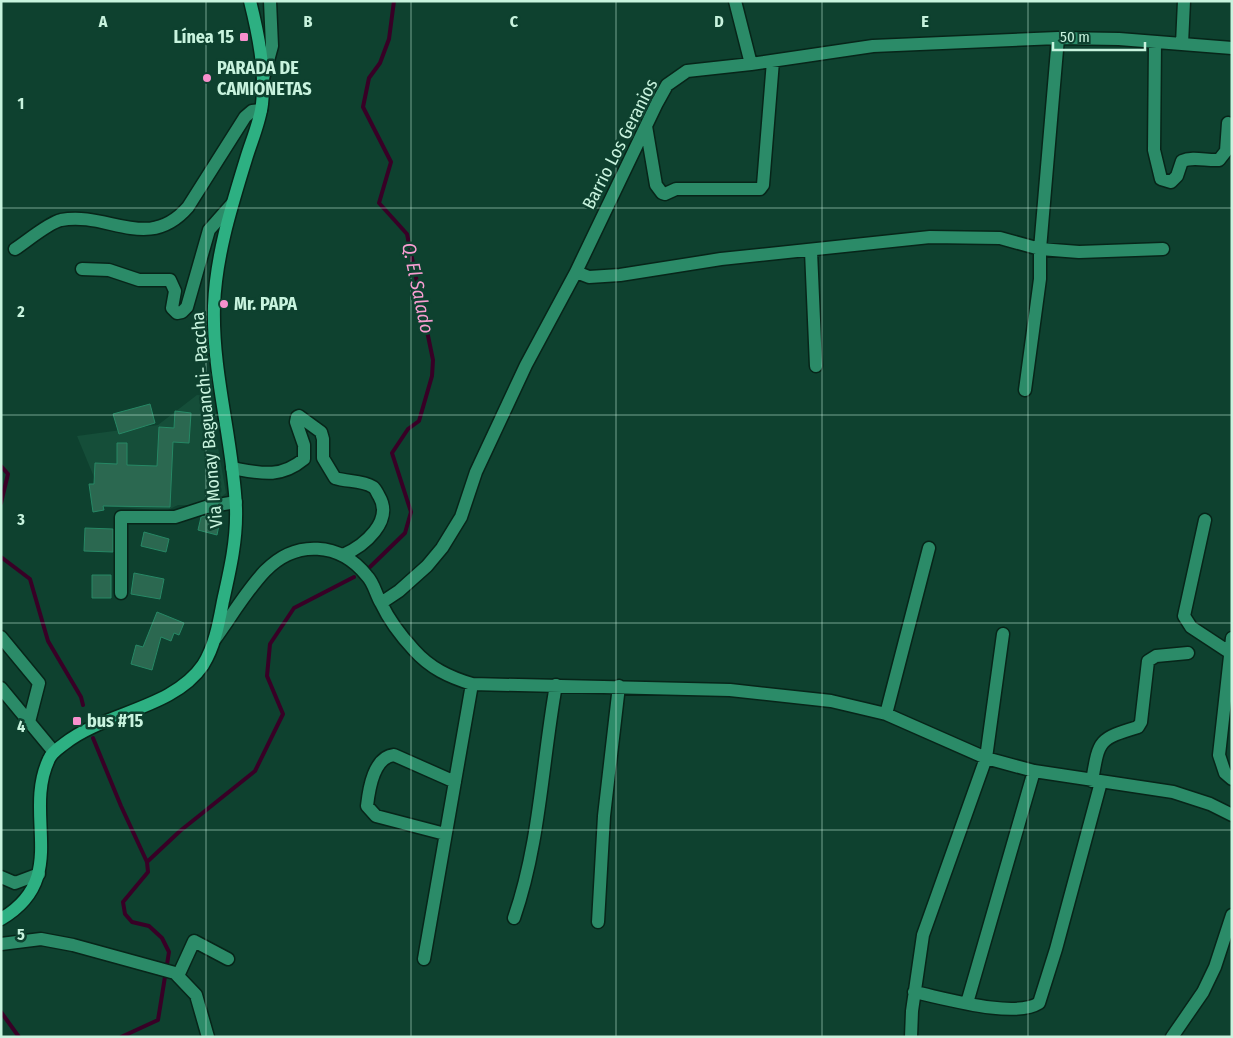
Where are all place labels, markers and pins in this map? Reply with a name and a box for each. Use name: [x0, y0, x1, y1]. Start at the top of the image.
place label: Línea 15: [174, 26, 234, 48]
marker: Línea 15: [238, 31, 250, 43]
place label: PARADA DE CAMIONETAS: [217, 57, 312, 100]
marker: PARADA DE CAMIONETAS: [201, 72, 213, 84]
place label: Mr. PAPA: [234, 293, 297, 315]
marker: Mr. PAPA: [218, 298, 230, 310]
place label: bus #15: [87, 710, 144, 732]
marker: bus #15: [71, 715, 83, 727]

